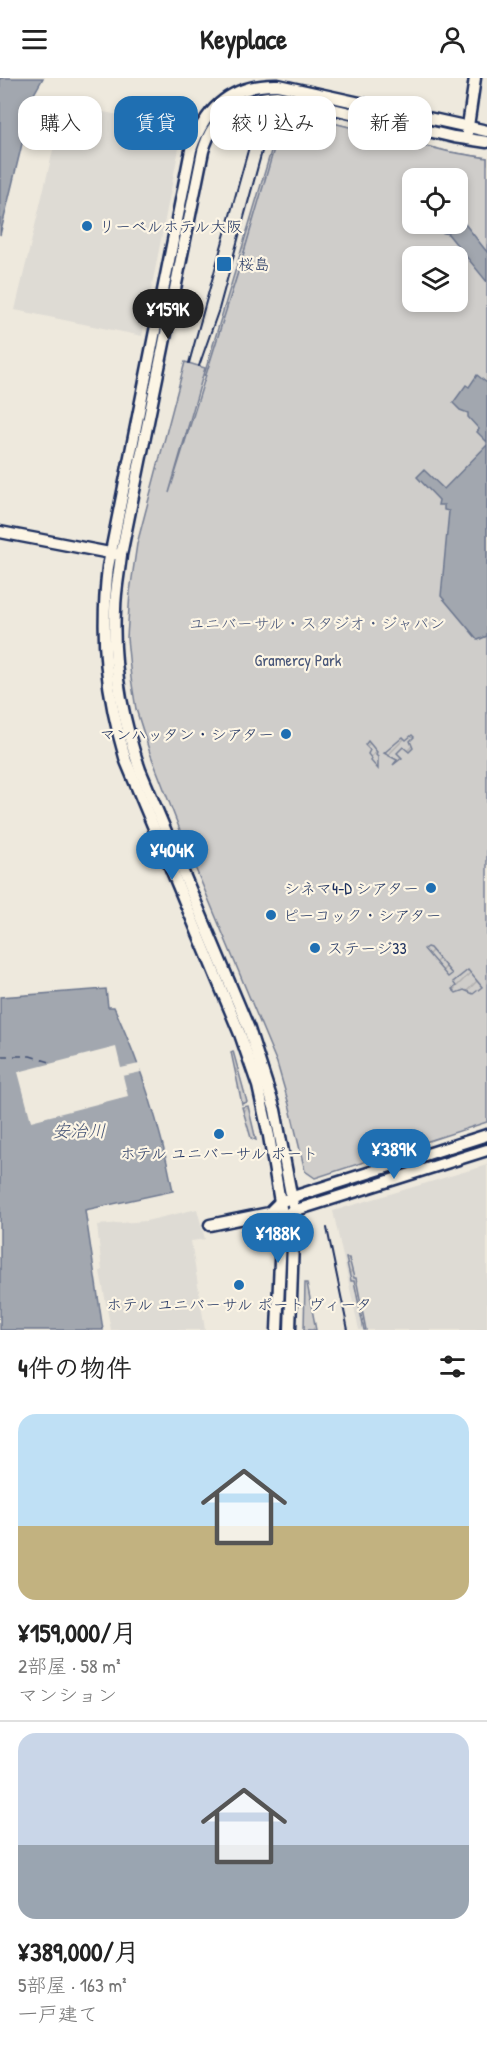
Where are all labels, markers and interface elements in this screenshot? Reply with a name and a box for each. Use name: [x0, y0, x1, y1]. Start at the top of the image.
text: Keyplace: [200, 21, 287, 57]
icon: menu: [18, 23, 51, 56]
icon: person: [436, 23, 469, 56]
chip: 購入: [18, 96, 102, 150]
chip: 賃貸: [114, 96, 198, 150]
chip: 絞り込み: [210, 96, 336, 150]
chip: 新着: [348, 96, 432, 150]
map controls: [402, 168, 468, 312]
button: locate: [402, 168, 468, 234]
place label: リーベルホテル大阪: [99, 215, 242, 237]
marker: リーベルホテル大阪: [80, 219, 94, 233]
button: layers: [402, 246, 468, 312]
place label: 桜島: [238, 253, 270, 275]
marker: 桜島: [215, 255, 233, 273]
pin: ¥159K: [126, 289, 210, 340]
text: ¥159K: [147, 295, 189, 322]
park label: ユニバーサル・スタジオ・ジャパン: [189, 612, 445, 634]
park label: Gramercy Park: [255, 649, 342, 671]
place label: マンハッタン・シアター: [100, 723, 274, 745]
marker: マンハッタン・シアター: [279, 727, 293, 741]
pin: ¥404K: [130, 830, 214, 881]
text: ¥404K: [150, 836, 194, 863]
place label: シネマ4-D シアター: [284, 877, 419, 899]
marker: シネマ4-D シアター: [424, 881, 438, 895]
place label: ピーコック・シアター: [283, 904, 442, 926]
marker: ピーコック・シアター: [264, 908, 278, 922]
place label: ステージ33: [327, 937, 407, 959]
marker: ステージ33: [308, 941, 322, 955]
water label: 安治川: [52, 1118, 106, 1143]
marker: ホテル ユニバーサル ポート: [212, 1127, 226, 1141]
pin: ¥389K: [352, 1129, 436, 1180]
text: ¥389K: [372, 1135, 416, 1162]
place label: ホテル ユニバーサル ポート: [120, 1142, 318, 1164]
pin: ¥188K: [236, 1213, 320, 1264]
text: ¥188K: [256, 1219, 300, 1246]
marker: ホテル ユニバーサル ポート ヴィータ: [232, 1278, 246, 1292]
place label: ホテル ユニバーサル ポート ヴィータ: [106, 1293, 372, 1315]
text: 4件の物件: [18, 1350, 132, 1385]
icon: filters: [436, 1350, 469, 1383]
icon: home: [190, 1453, 298, 1561]
text: ¥159,000/月: [18, 1615, 137, 1650]
text: 2部屋 · 58 m²: [18, 1652, 120, 1679]
text: マンション: [18, 1681, 117, 1708]
icon: home: [190, 1772, 298, 1880]
text: ¥389,000/月: [18, 1934, 140, 1969]
text: 5部屋 · 163 m²: [18, 1971, 127, 1998]
text: 一戸建て: [18, 2000, 98, 2027]

